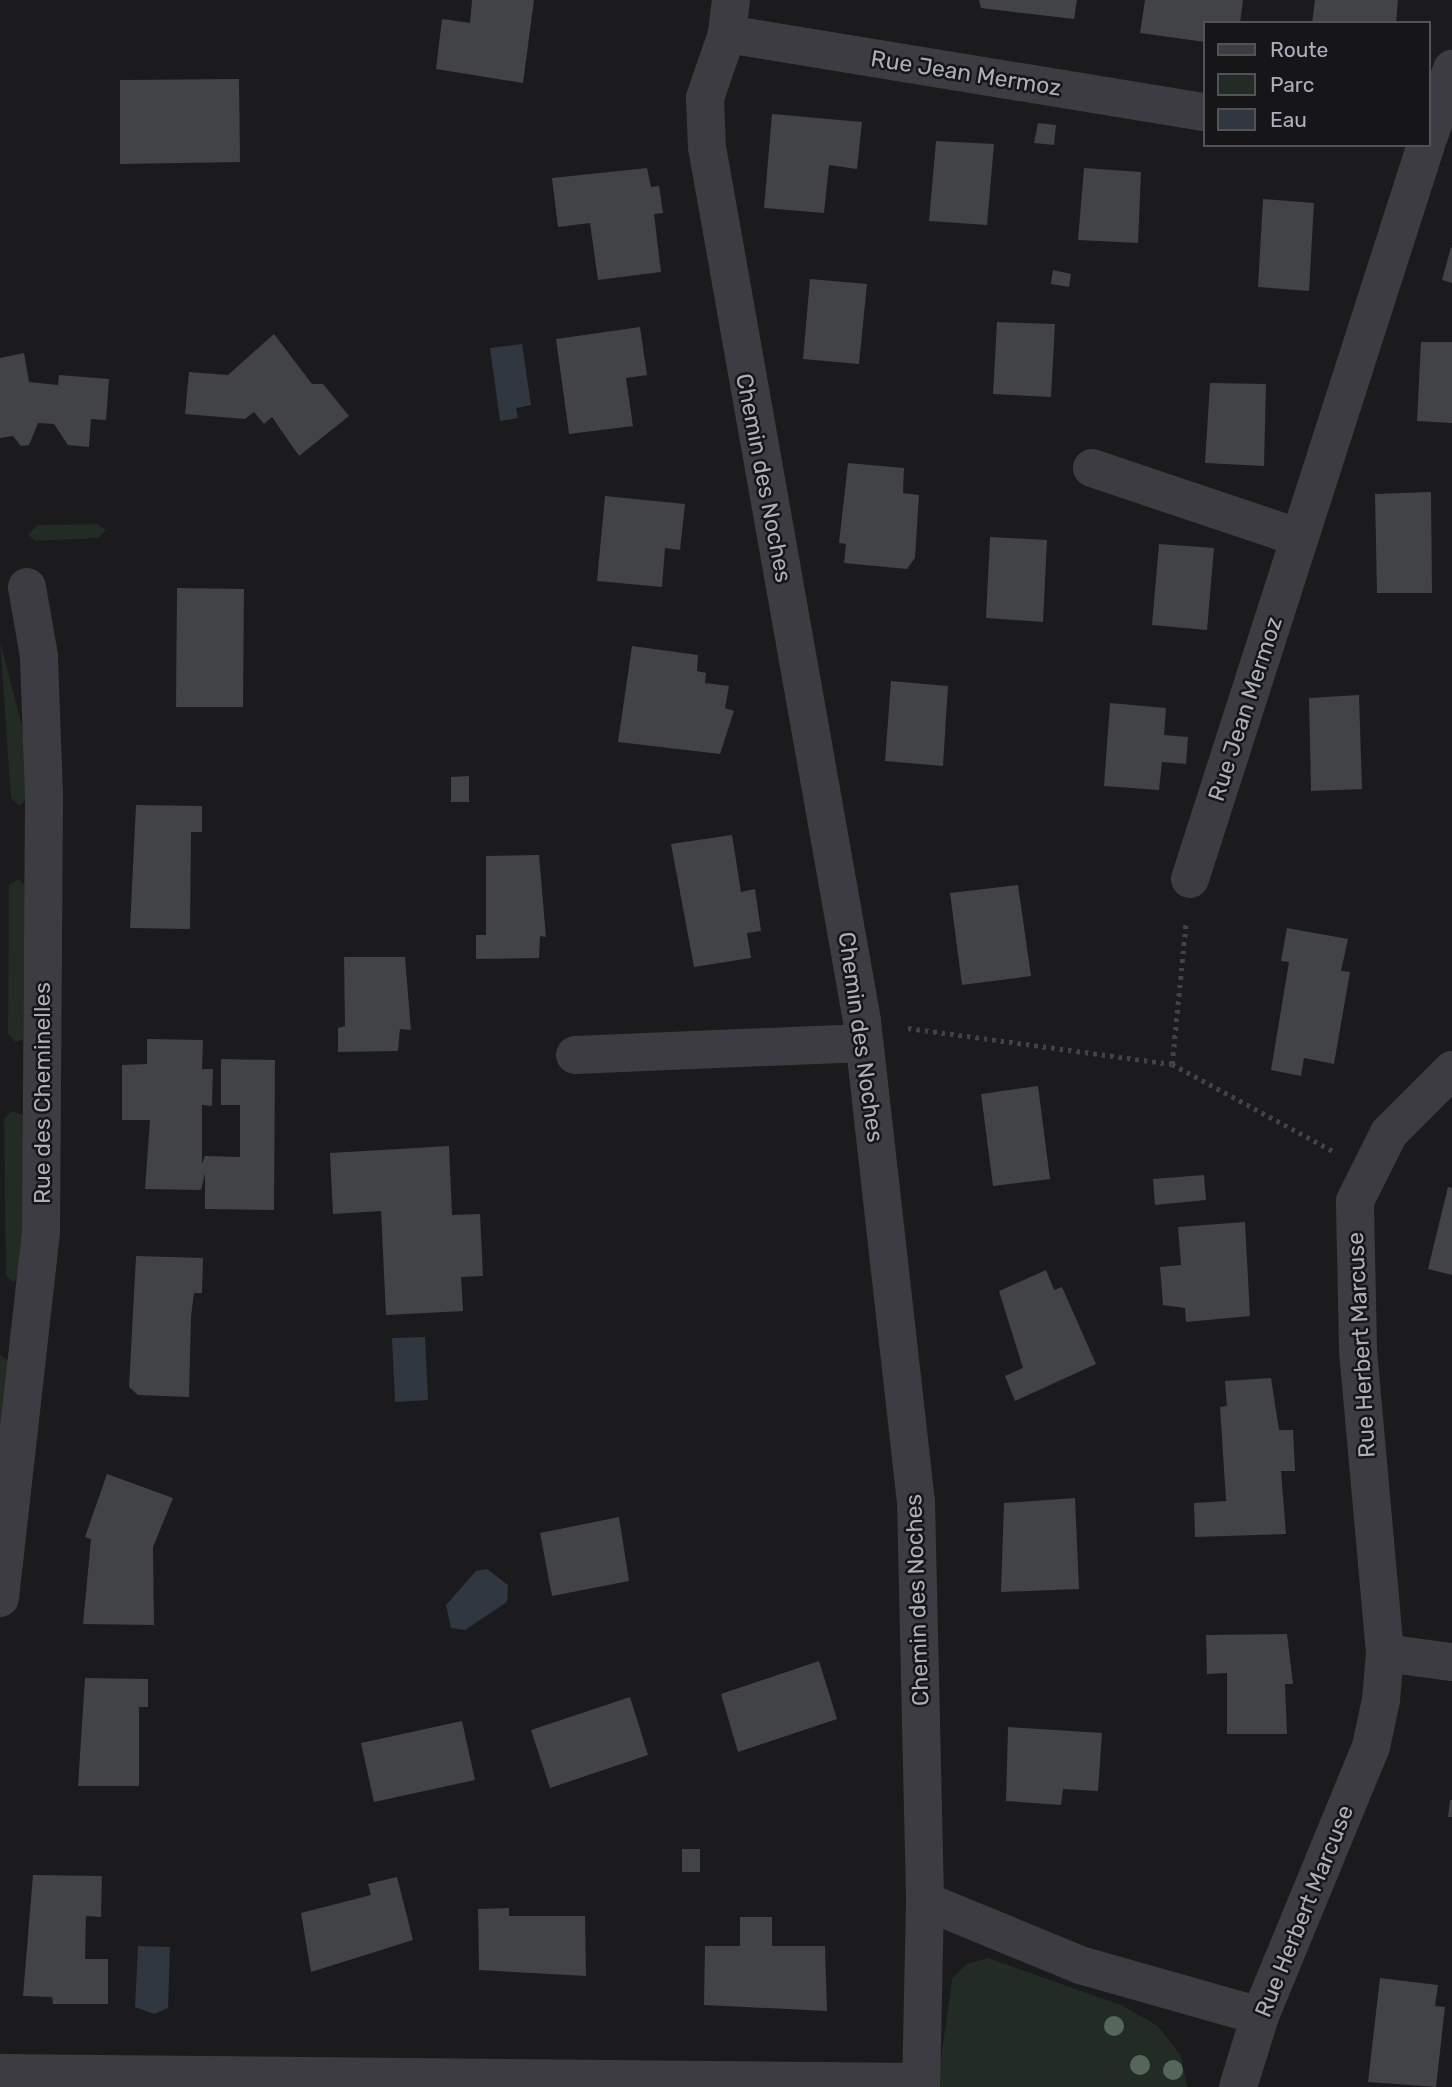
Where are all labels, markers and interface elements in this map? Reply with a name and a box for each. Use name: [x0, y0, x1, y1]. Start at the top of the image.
legend: [1204, 21, 1431, 147]
text: Route: [1270, 37, 1328, 62]
street label: Rue Jean Mermoz: [869, 44, 1063, 102]
text: Parc: [1270, 72, 1314, 97]
text: Eau: [1270, 107, 1307, 132]
street label: Chemin des Noches: [730, 371, 798, 585]
street label: Rue Jean Mermoz: [1202, 613, 1288, 805]
street label: Chemin des Noches: [833, 930, 889, 1144]
street label: Rue des Cheminelles: [28, 982, 56, 1204]
street label: Rue Herbert Marcuse: [1341, 1231, 1381, 1459]
street label: Chemin des Noches: [900, 1493, 934, 1707]
street label: Rue Herbert Marcuse: [1249, 1801, 1359, 2021]

